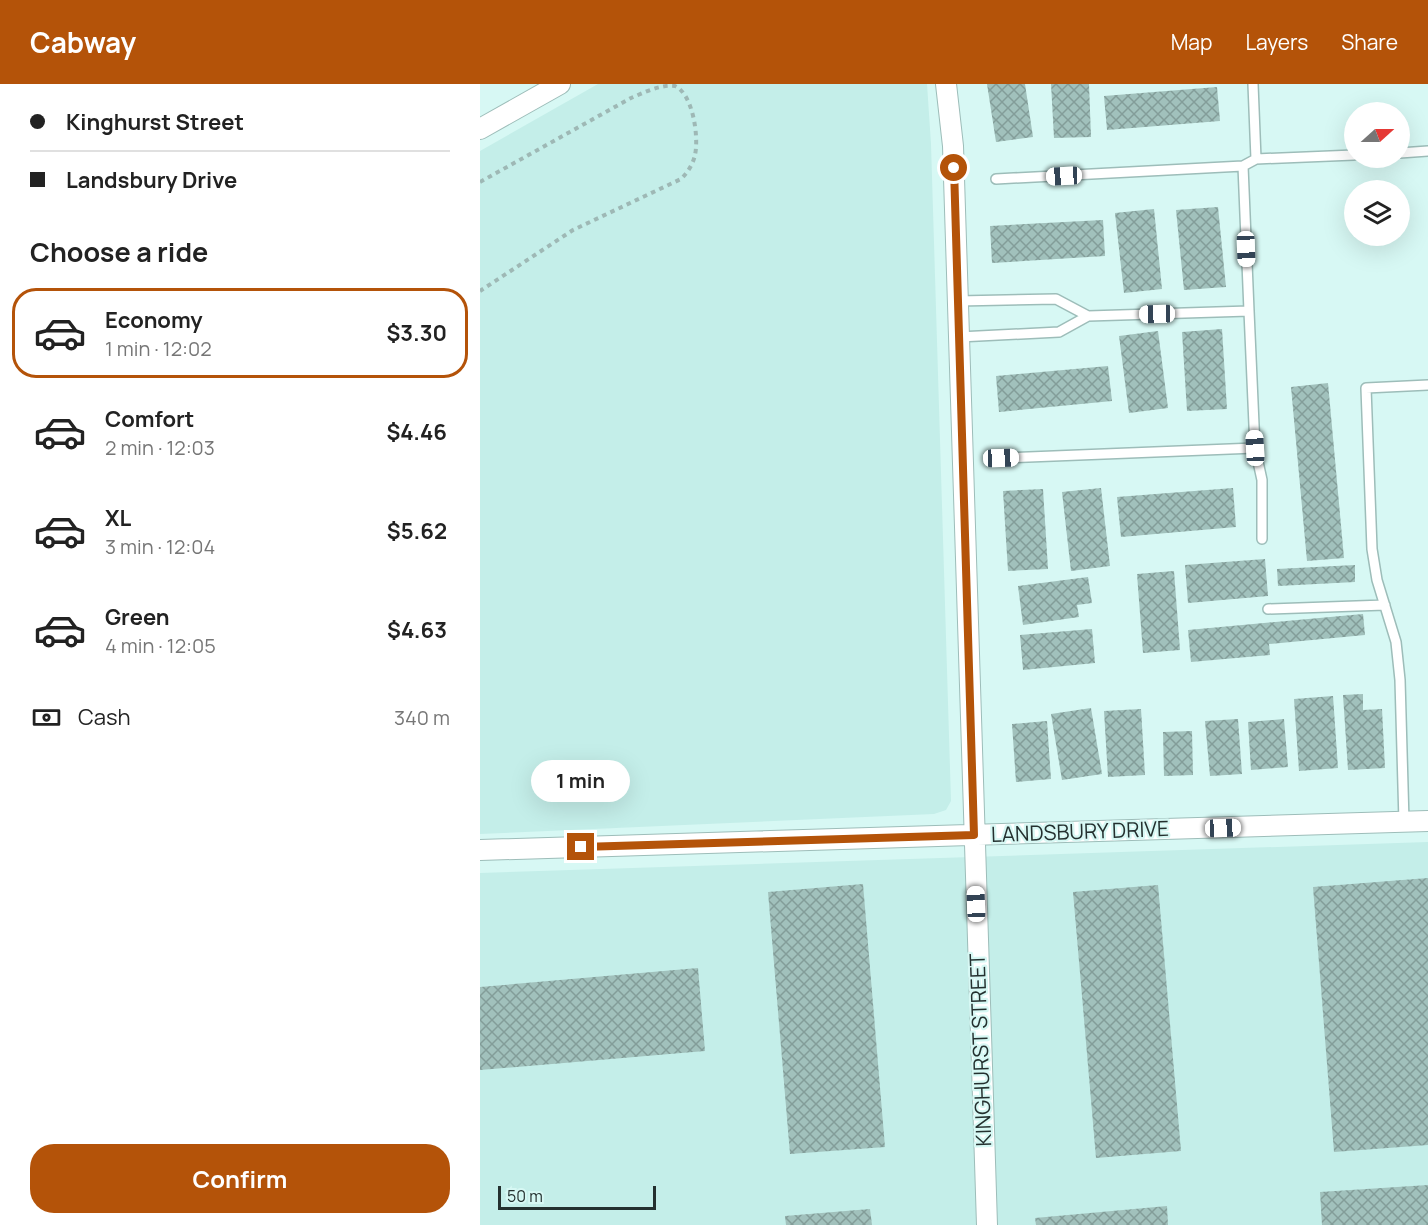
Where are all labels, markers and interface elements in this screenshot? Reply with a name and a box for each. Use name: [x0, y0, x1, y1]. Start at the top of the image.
text: Cabway: [30, 23, 136, 61]
text: Map: [1171, 28, 1212, 56]
text: Layers: [1245, 28, 1308, 56]
text: Share: [1341, 28, 1398, 56]
north arrow: [1344, 102, 1410, 168]
map controls: [1344, 102, 1410, 246]
text: Kinghurst Street: [66, 107, 244, 137]
route start: [940, 154, 967, 181]
text: Landsbury Drive: [66, 165, 237, 195]
car: [1046, 166, 1082, 186]
button: layers: [1344, 180, 1410, 246]
car: [1236, 231, 1256, 267]
text: Choose a ride: [30, 233, 208, 270]
text: Economy: [105, 305, 203, 335]
car: [1139, 305, 1175, 323]
icon: car: [33, 306, 87, 360]
text: $3.30: [386, 318, 447, 348]
text: 1 min · 12:02: [105, 335, 212, 362]
text: Comfort: [105, 404, 194, 434]
icon: car: [33, 405, 87, 459]
text: $4.46: [387, 417, 447, 447]
car: [1245, 430, 1265, 466]
text: 2 min · 12:03: [105, 434, 215, 461]
car: [983, 448, 1019, 468]
text: XL: [105, 503, 131, 533]
icon: car: [33, 504, 87, 558]
text: $5.62: [387, 516, 447, 546]
text: 3 min · 12:04: [105, 533, 215, 560]
text: Green: [105, 602, 170, 632]
icon: car: [33, 603, 87, 657]
text: $4.63: [387, 615, 447, 645]
text: 4 min · 12:05: [105, 632, 216, 659]
icon: cash: [30, 701, 63, 734]
text: Cash: [78, 702, 131, 732]
text: 340 m: [394, 704, 450, 731]
callout: 1 min: [531, 760, 630, 802]
text: 1 min: [556, 767, 605, 794]
street label: LANDSBURY DRIVE: [991, 814, 1169, 848]
car: [1205, 818, 1241, 838]
route end: [567, 833, 594, 860]
car: [966, 886, 986, 922]
street label: KINGHURST STREET: [963, 953, 997, 1147]
button: Confirm: [30, 1144, 450, 1213]
scale bar: [498, 1183, 656, 1210]
text: 50 m: [507, 1185, 543, 1207]

